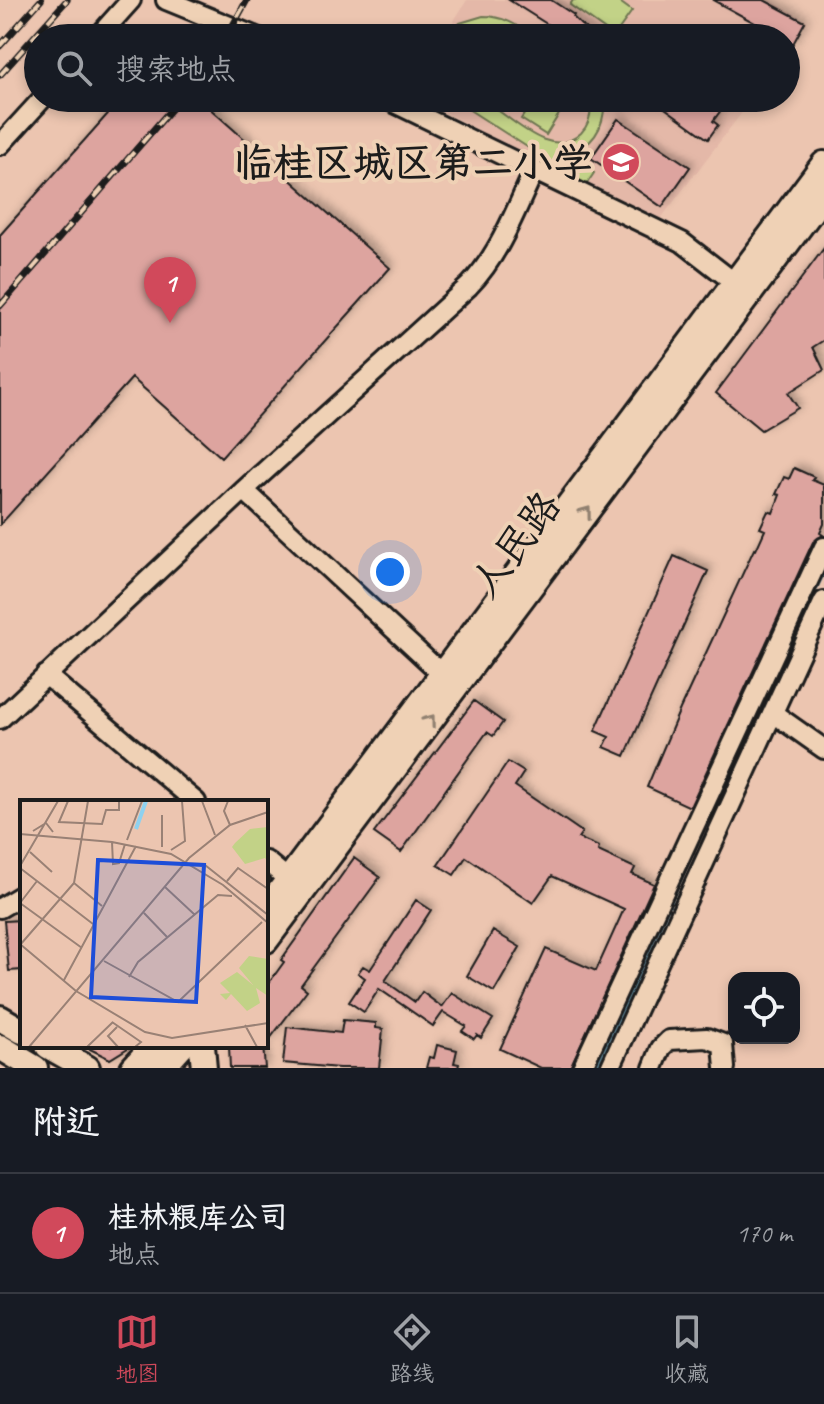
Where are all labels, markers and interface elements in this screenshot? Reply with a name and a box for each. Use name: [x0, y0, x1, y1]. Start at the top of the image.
search box: [24, 24, 800, 112]
icon: search: [52, 46, 96, 90]
text: 搜索地点: [116, 50, 236, 88]
place label: 临桂区城区第二小学: [233, 138, 593, 188]
school or university icon: 临桂区城区第二小学: [600, 141, 642, 183]
pin: 1: [144, 257, 196, 323]
street label: 人民路: [460, 482, 572, 608]
one-way arrow: [576, 507, 590, 521]
your location: [370, 552, 410, 592]
one-way arrow: [420, 715, 434, 729]
inset map: [20, 800, 268, 1048]
map controls: [728, 972, 800, 1044]
button: locate: [728, 972, 800, 1044]
text: 附近: [32, 1100, 100, 1143]
text: 桂林粮库公司: [108, 1198, 288, 1236]
text: 1: [52, 1217, 64, 1250]
text: 170 m: [736, 1217, 792, 1250]
text: 地点: [108, 1238, 160, 1271]
tab: 地图: [115, 1310, 159, 1388]
tab: 路线: [390, 1310, 434, 1388]
tab: 收藏: [665, 1310, 709, 1388]

